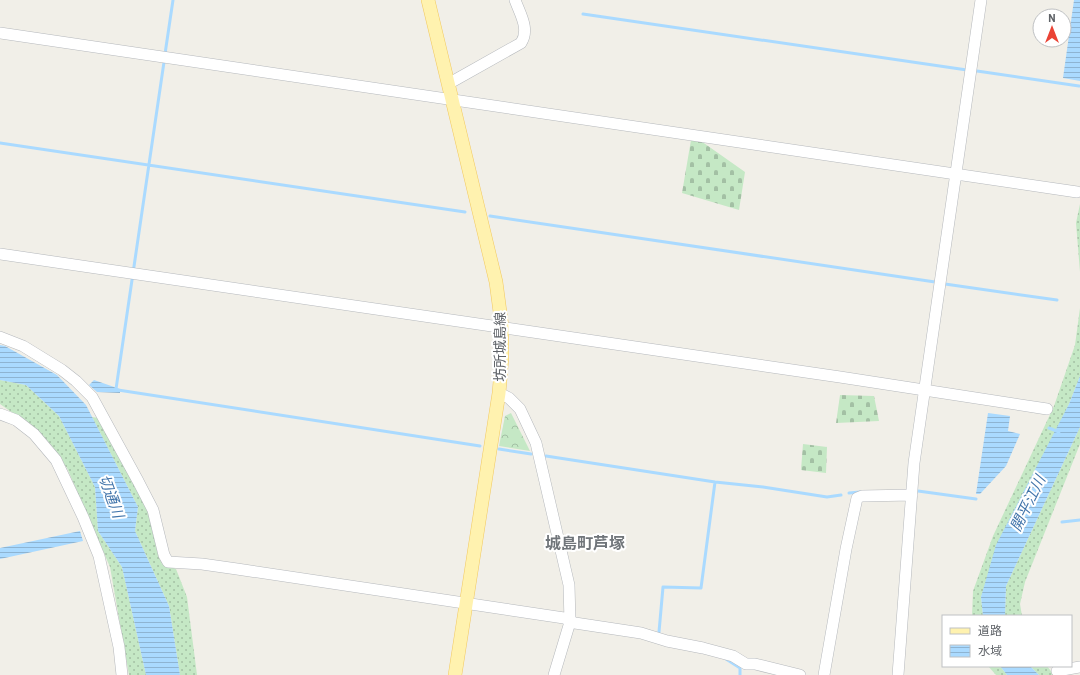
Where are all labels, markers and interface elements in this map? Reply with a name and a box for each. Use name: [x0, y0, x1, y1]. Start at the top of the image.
north arrow: [1032, 8, 1072, 48]
text: N: [1048, 11, 1056, 24]
street label: 坊所城島線: [491, 312, 508, 382]
water label: 開平江川: [1006, 470, 1049, 534]
water label: 切通川: [96, 472, 129, 522]
district label: 城島町芦塚: [545, 533, 625, 552]
legend: [942, 615, 1072, 667]
text: 道路: [978, 623, 1002, 637]
text: 水域: [978, 643, 1002, 657]

